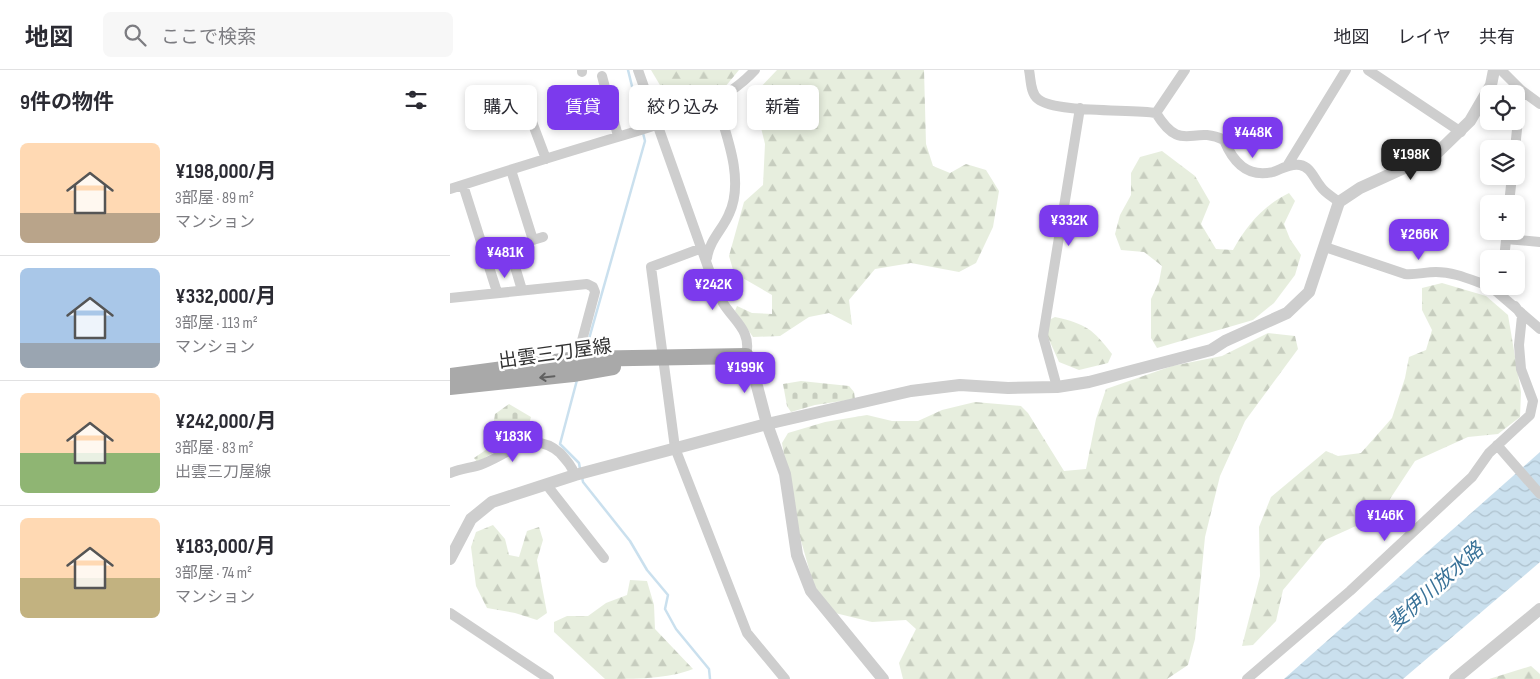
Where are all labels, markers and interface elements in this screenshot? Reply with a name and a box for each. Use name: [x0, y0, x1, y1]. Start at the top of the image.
search box: [103, 12, 453, 57]
icon: search: [121, 21, 149, 49]
text: 地図: [25, 23, 73, 52]
text: ここで検索: [161, 26, 256, 49]
text: 地図: [1334, 27, 1370, 48]
text: レイヤ: [1398, 27, 1451, 48]
text: 共有: [1479, 27, 1515, 48]
chip: 購入: [465, 85, 537, 130]
chip: 賃貸: [547, 85, 619, 130]
chip: 絞り込み: [629, 85, 737, 130]
chip: 新着: [747, 85, 819, 130]
map controls: [1480, 85, 1525, 295]
button: locate: [1480, 85, 1525, 130]
icon: filters: [402, 86, 430, 114]
text: 9件の物件: [20, 90, 114, 115]
pin: ¥448K: [1218, 116, 1288, 159]
text: ¥448K: [1234, 123, 1272, 142]
pin: ¥198K: [1376, 138, 1446, 181]
button: layers: [1480, 140, 1525, 185]
text: ¥198K: [1392, 145, 1430, 164]
text: ¥198,000/月: [175, 159, 276, 184]
icon: home: [60, 163, 120, 223]
text: 3部屋 · 89 m²: [175, 189, 254, 208]
button: +: [1480, 195, 1525, 240]
pin: ¥332K: [1034, 204, 1104, 247]
text: ¥332K: [1050, 211, 1088, 230]
text: マンション: [175, 213, 255, 232]
pin: ¥266K: [1384, 218, 1454, 261]
text: ¥266K: [1400, 225, 1438, 244]
pin: ¥481K: [470, 236, 540, 279]
text: ¥481K: [486, 243, 524, 262]
button: −: [1480, 250, 1525, 295]
pin: ¥242K: [678, 268, 748, 311]
text: ¥242K: [694, 275, 732, 294]
text: ¥332,000/月: [175, 284, 276, 309]
icon: home: [60, 288, 120, 348]
text: 3部屋 · 113 m²: [175, 314, 258, 333]
street label: 出雲三刀屋線: [497, 335, 613, 373]
text: マンション: [175, 338, 255, 357]
pin: ¥199K: [710, 352, 780, 394]
text: ¥199K: [726, 358, 764, 377]
one-way arrow: [539, 372, 555, 382]
text: ¥242,000/月: [175, 409, 276, 434]
icon: home: [60, 413, 120, 473]
pin: ¥183K: [478, 420, 548, 463]
text: ¥183K: [494, 427, 532, 446]
text: 3部屋 · 83 m²: [175, 439, 253, 458]
text: 出雲三刀屋線: [175, 463, 271, 482]
pin: ¥146K: [1350, 500, 1420, 542]
text: ¥146K: [1366, 506, 1404, 525]
text: ¥183,000/月: [175, 534, 276, 559]
water label: 斐伊川放水路: [1383, 537, 1490, 636]
icon: home: [60, 538, 120, 598]
text: 3部屋 · 74 m²: [175, 564, 252, 583]
text: マンション: [175, 588, 255, 607]

